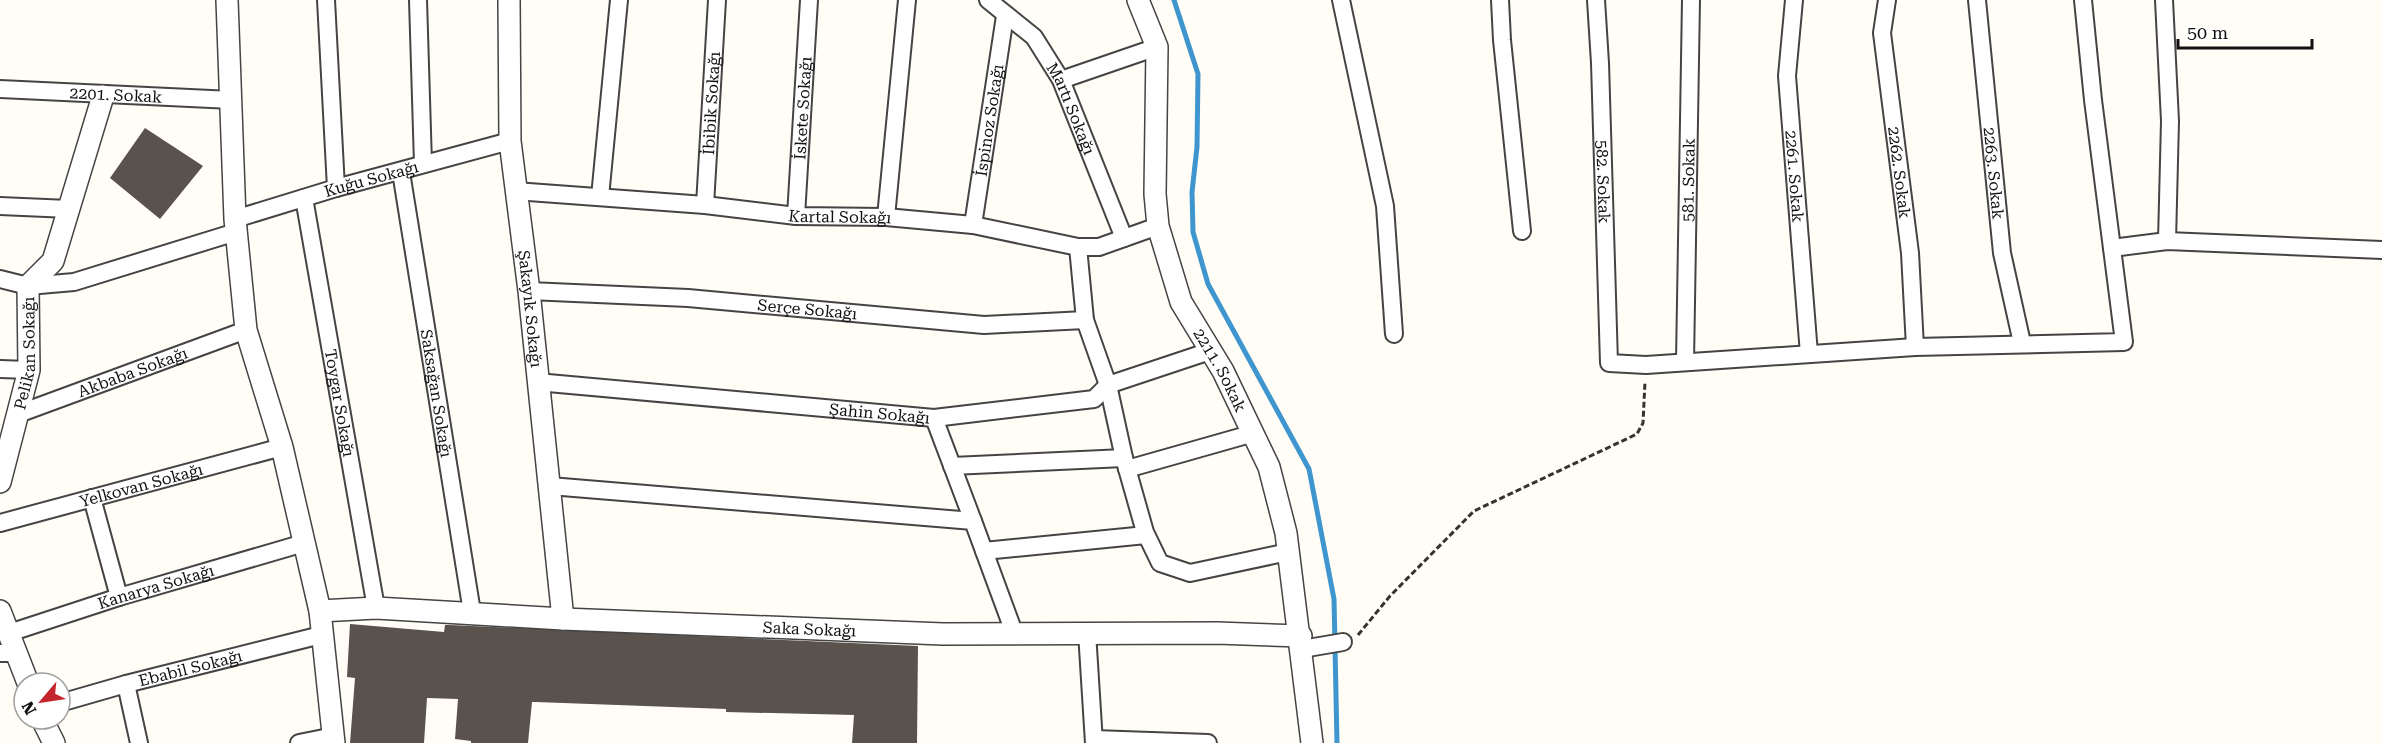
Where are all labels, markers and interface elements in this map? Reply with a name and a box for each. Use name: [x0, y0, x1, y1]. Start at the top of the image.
scale bar: [2178, 12, 2312, 50]
text: 50 m: [2187, 22, 2228, 43]
street label: İbibik Sokağı: [699, 51, 724, 155]
street label: İskete Sokağı: [790, 56, 816, 160]
street label: Martı Sokağı: [1042, 59, 1099, 157]
street label: İspinoz Sokağı: [972, 63, 1008, 178]
street label: 2201. Sokak: [69, 83, 163, 107]
street label: 2262. Sokak: [1884, 125, 1915, 220]
street label: 2263. Sokak: [1980, 126, 2008, 220]
street label: 2261. Sokak: [1781, 130, 1808, 223]
street label: 581. Sokak: [1678, 138, 1699, 222]
street label: 582. Sokak: [1592, 140, 1614, 224]
street label: Kuğu Sokağı: [322, 157, 420, 201]
street label: Kartal Sokağı: [787, 206, 892, 227]
street label: Şakayık Sokağı: [514, 249, 546, 368]
street label: Serçe Sokağı: [757, 295, 858, 323]
street label: Pelikan Sokağı: [10, 297, 39, 412]
street label: 2211. Sokak: [1189, 325, 1250, 415]
street label: Saksağan Sokağı: [417, 328, 456, 459]
street label: Akbaba Sokağı: [75, 343, 190, 401]
street label: Toygar Sokağı: [321, 348, 358, 458]
street label: Şahin Sokağı: [828, 400, 931, 428]
street label: Yelkovan Sokağı: [77, 460, 205, 511]
street label: Kanarya Sokağı: [95, 561, 216, 613]
street label: Saka Sokağı: [762, 618, 857, 641]
street label: Ebabil Sokağı: [137, 646, 244, 690]
north arrow: [12, 671, 72, 731]
text: N: [18, 698, 41, 718]

